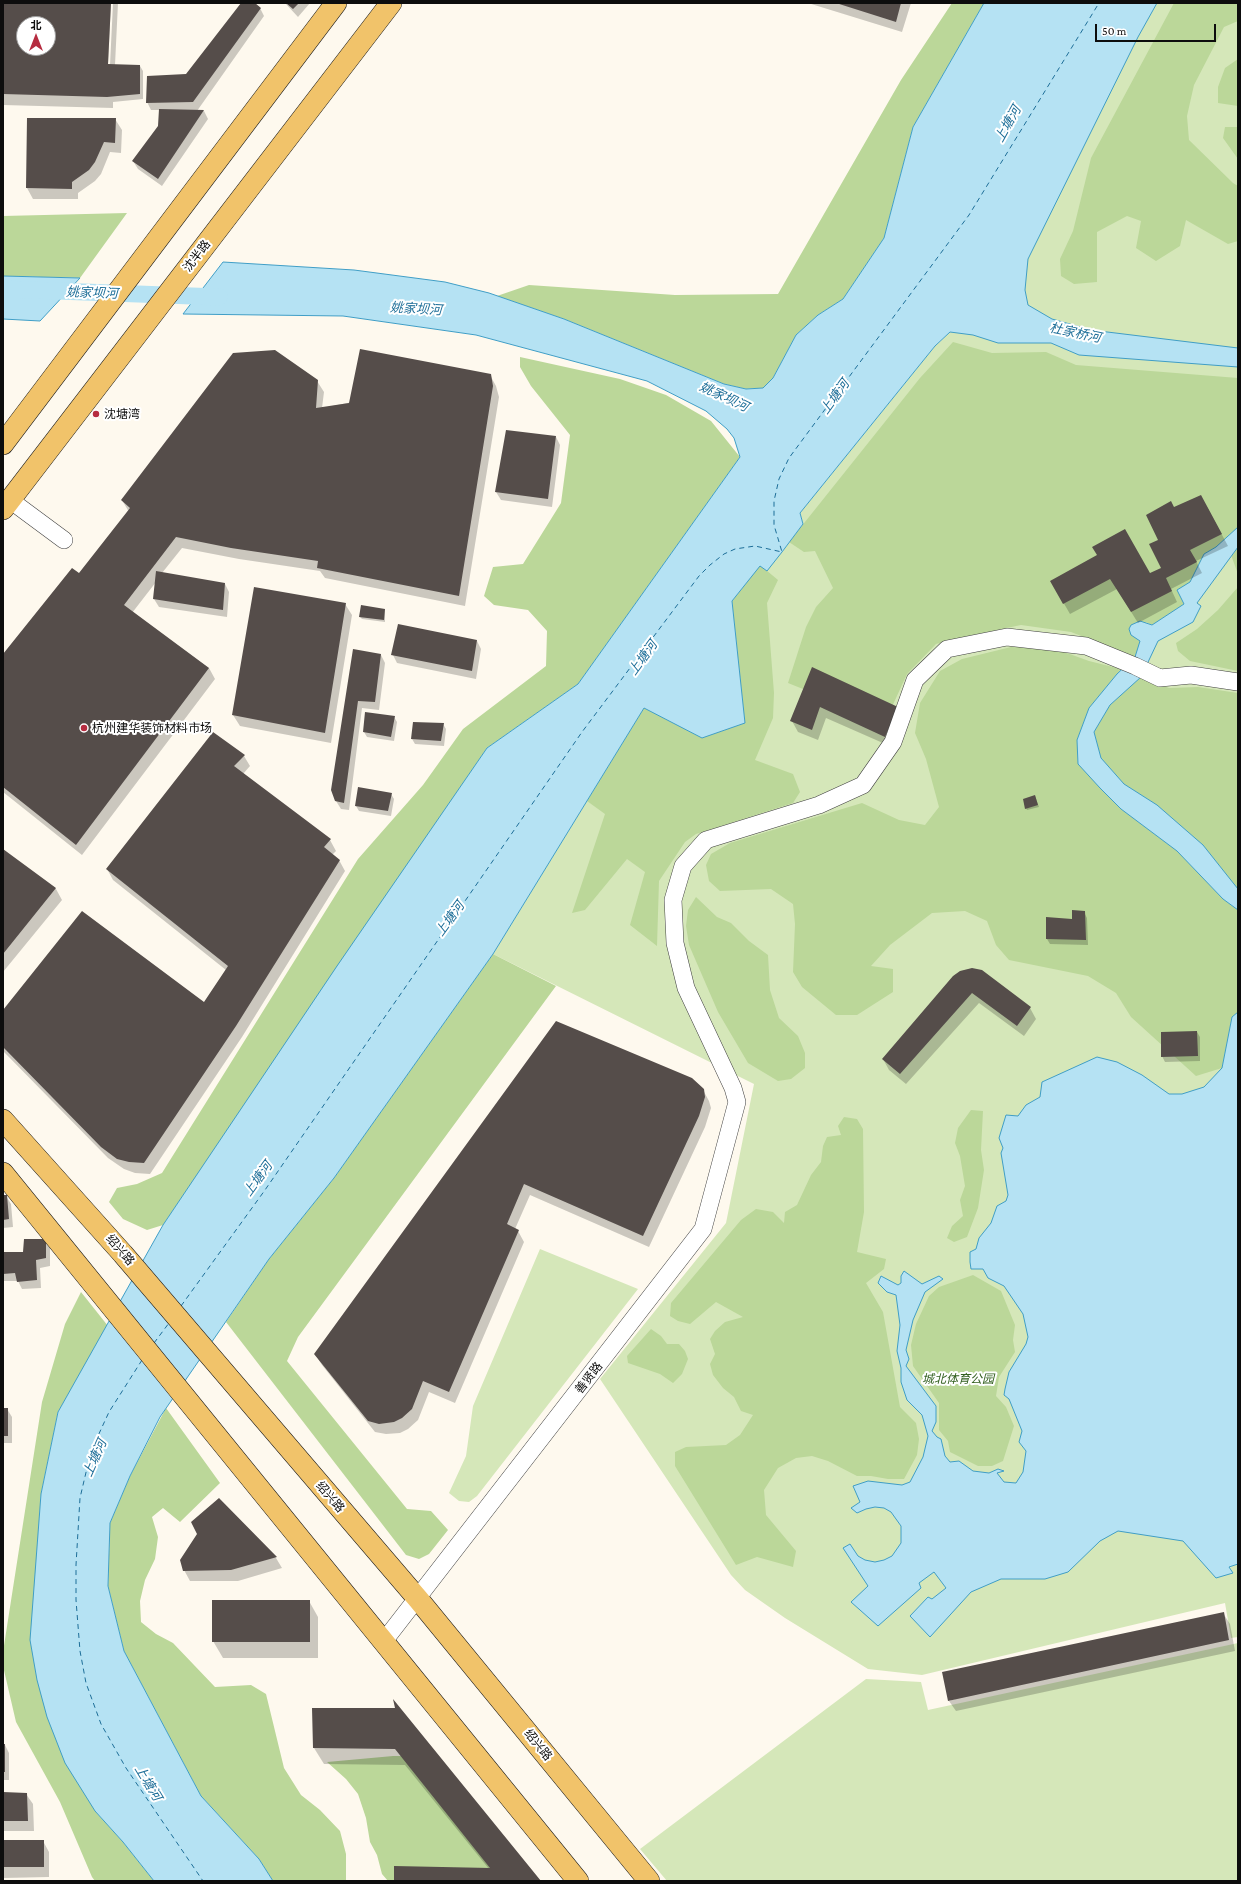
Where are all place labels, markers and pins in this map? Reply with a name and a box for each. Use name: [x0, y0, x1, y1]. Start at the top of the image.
place label: 沈塘湾: [104, 407, 140, 421]
marker: 沈塘湾: [91, 409, 101, 419]
place label: 杭州建华装饰材料市场: [92, 721, 212, 735]
marker: 杭州建华装饰材料市场: [79, 723, 89, 733]

